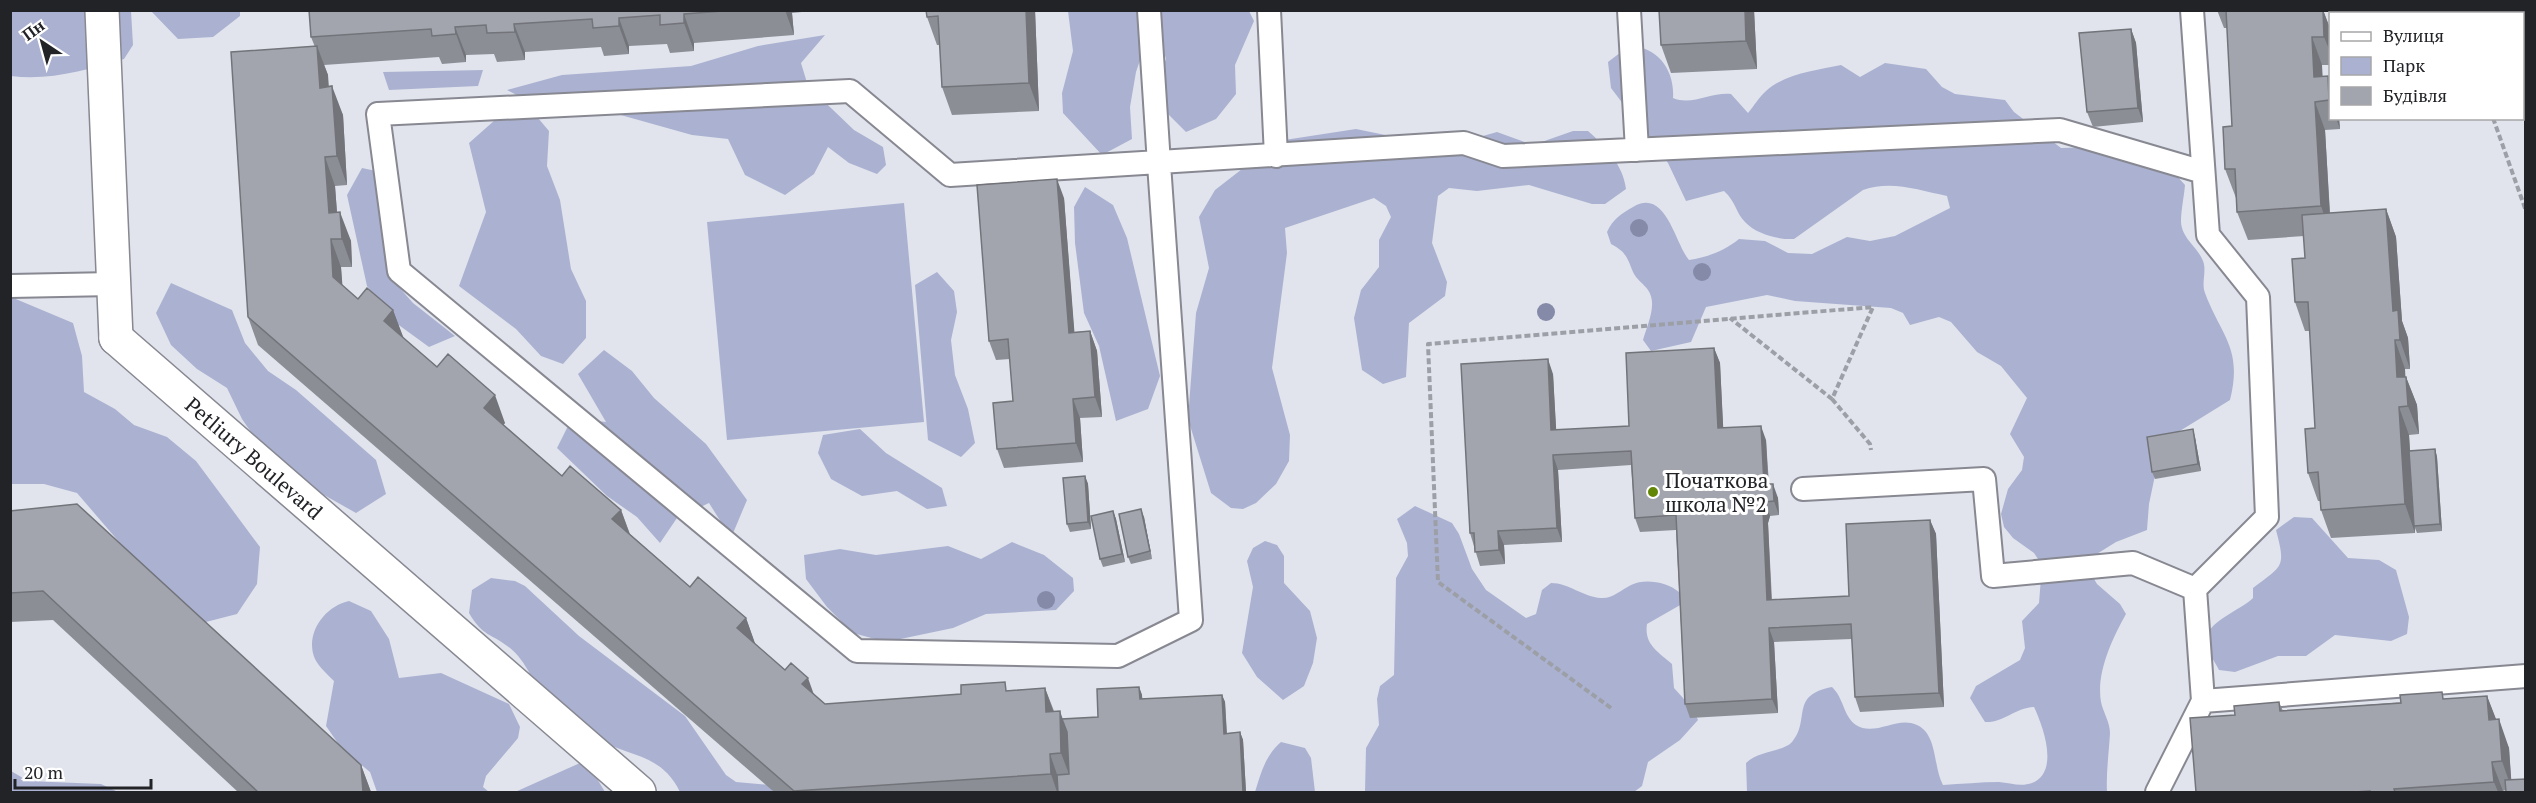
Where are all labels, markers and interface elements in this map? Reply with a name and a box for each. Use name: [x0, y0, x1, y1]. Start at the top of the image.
north arrow: [12, 12, 72, 72]
legend: [2329, 12, 2524, 120]
text: Пн: [18, 14, 49, 45]
text: Вулиця: [2383, 23, 2444, 47]
text: Парк: [2383, 53, 2425, 77]
text: Будівля: [2383, 83, 2447, 107]
street label: Petliury Boulevard: [180, 391, 329, 526]
place label: Початкова школа №2: [1665, 466, 1769, 518]
marker: Початкова школа №2: [1646, 485, 1660, 499]
scale bar: [15, 752, 152, 790]
text: 20 m: [24, 760, 64, 784]

